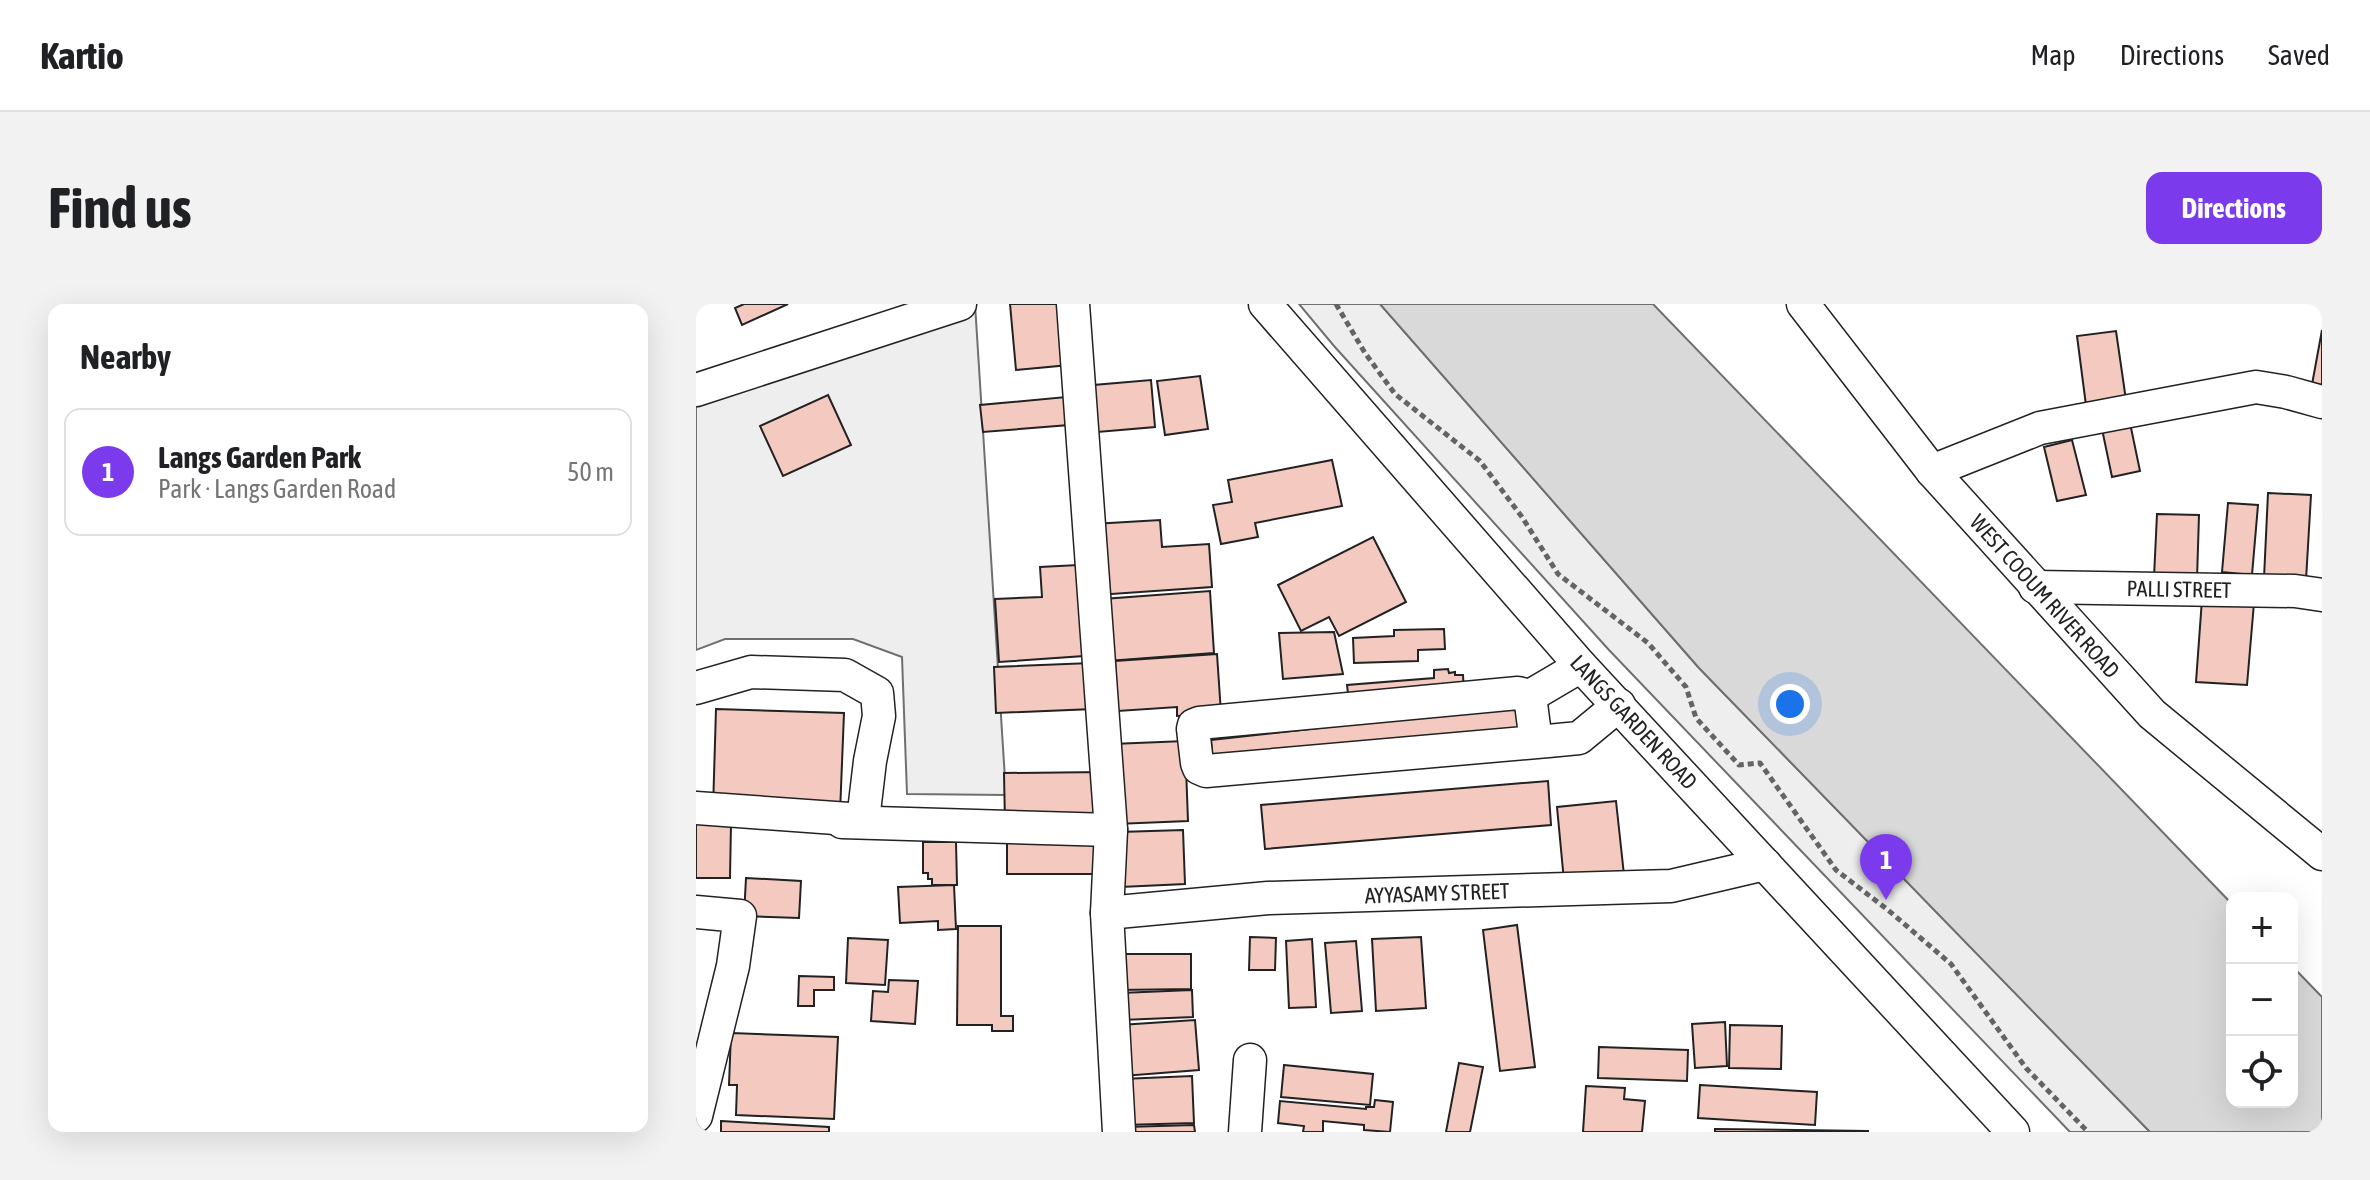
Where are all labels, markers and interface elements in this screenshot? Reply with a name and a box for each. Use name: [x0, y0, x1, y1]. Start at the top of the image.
text: Kartio: [40, 34, 124, 77]
text: Map: [2031, 39, 2076, 71]
text: Directions: [2120, 39, 2224, 71]
text: Saved: [2268, 39, 2330, 71]
button: Directions: [2146, 172, 2322, 244]
text: Find us: [48, 176, 192, 240]
text: Nearby: [80, 337, 171, 376]
text: Langs Garden Park: [158, 440, 361, 474]
text: 1: [102, 457, 114, 487]
text: 50 m: [567, 457, 614, 487]
text: Park · Langs Garden Road: [158, 474, 396, 504]
street label: WEST COOUM RIVER ROAD: [1965, 509, 2125, 683]
street label: PALLI STREET: [2126, 575, 2232, 603]
street label: LANGS GARDEN ROAD: [1565, 649, 1703, 795]
your location: [1770, 684, 1810, 724]
pin: 1: [1860, 834, 1912, 900]
street label: AYYASAMY STREET: [1364, 877, 1510, 909]
map controls: [2226, 892, 2298, 1108]
button: +: [2226, 892, 2298, 964]
button: −: [2226, 964, 2298, 1036]
button: locate: [2226, 1036, 2298, 1108]

